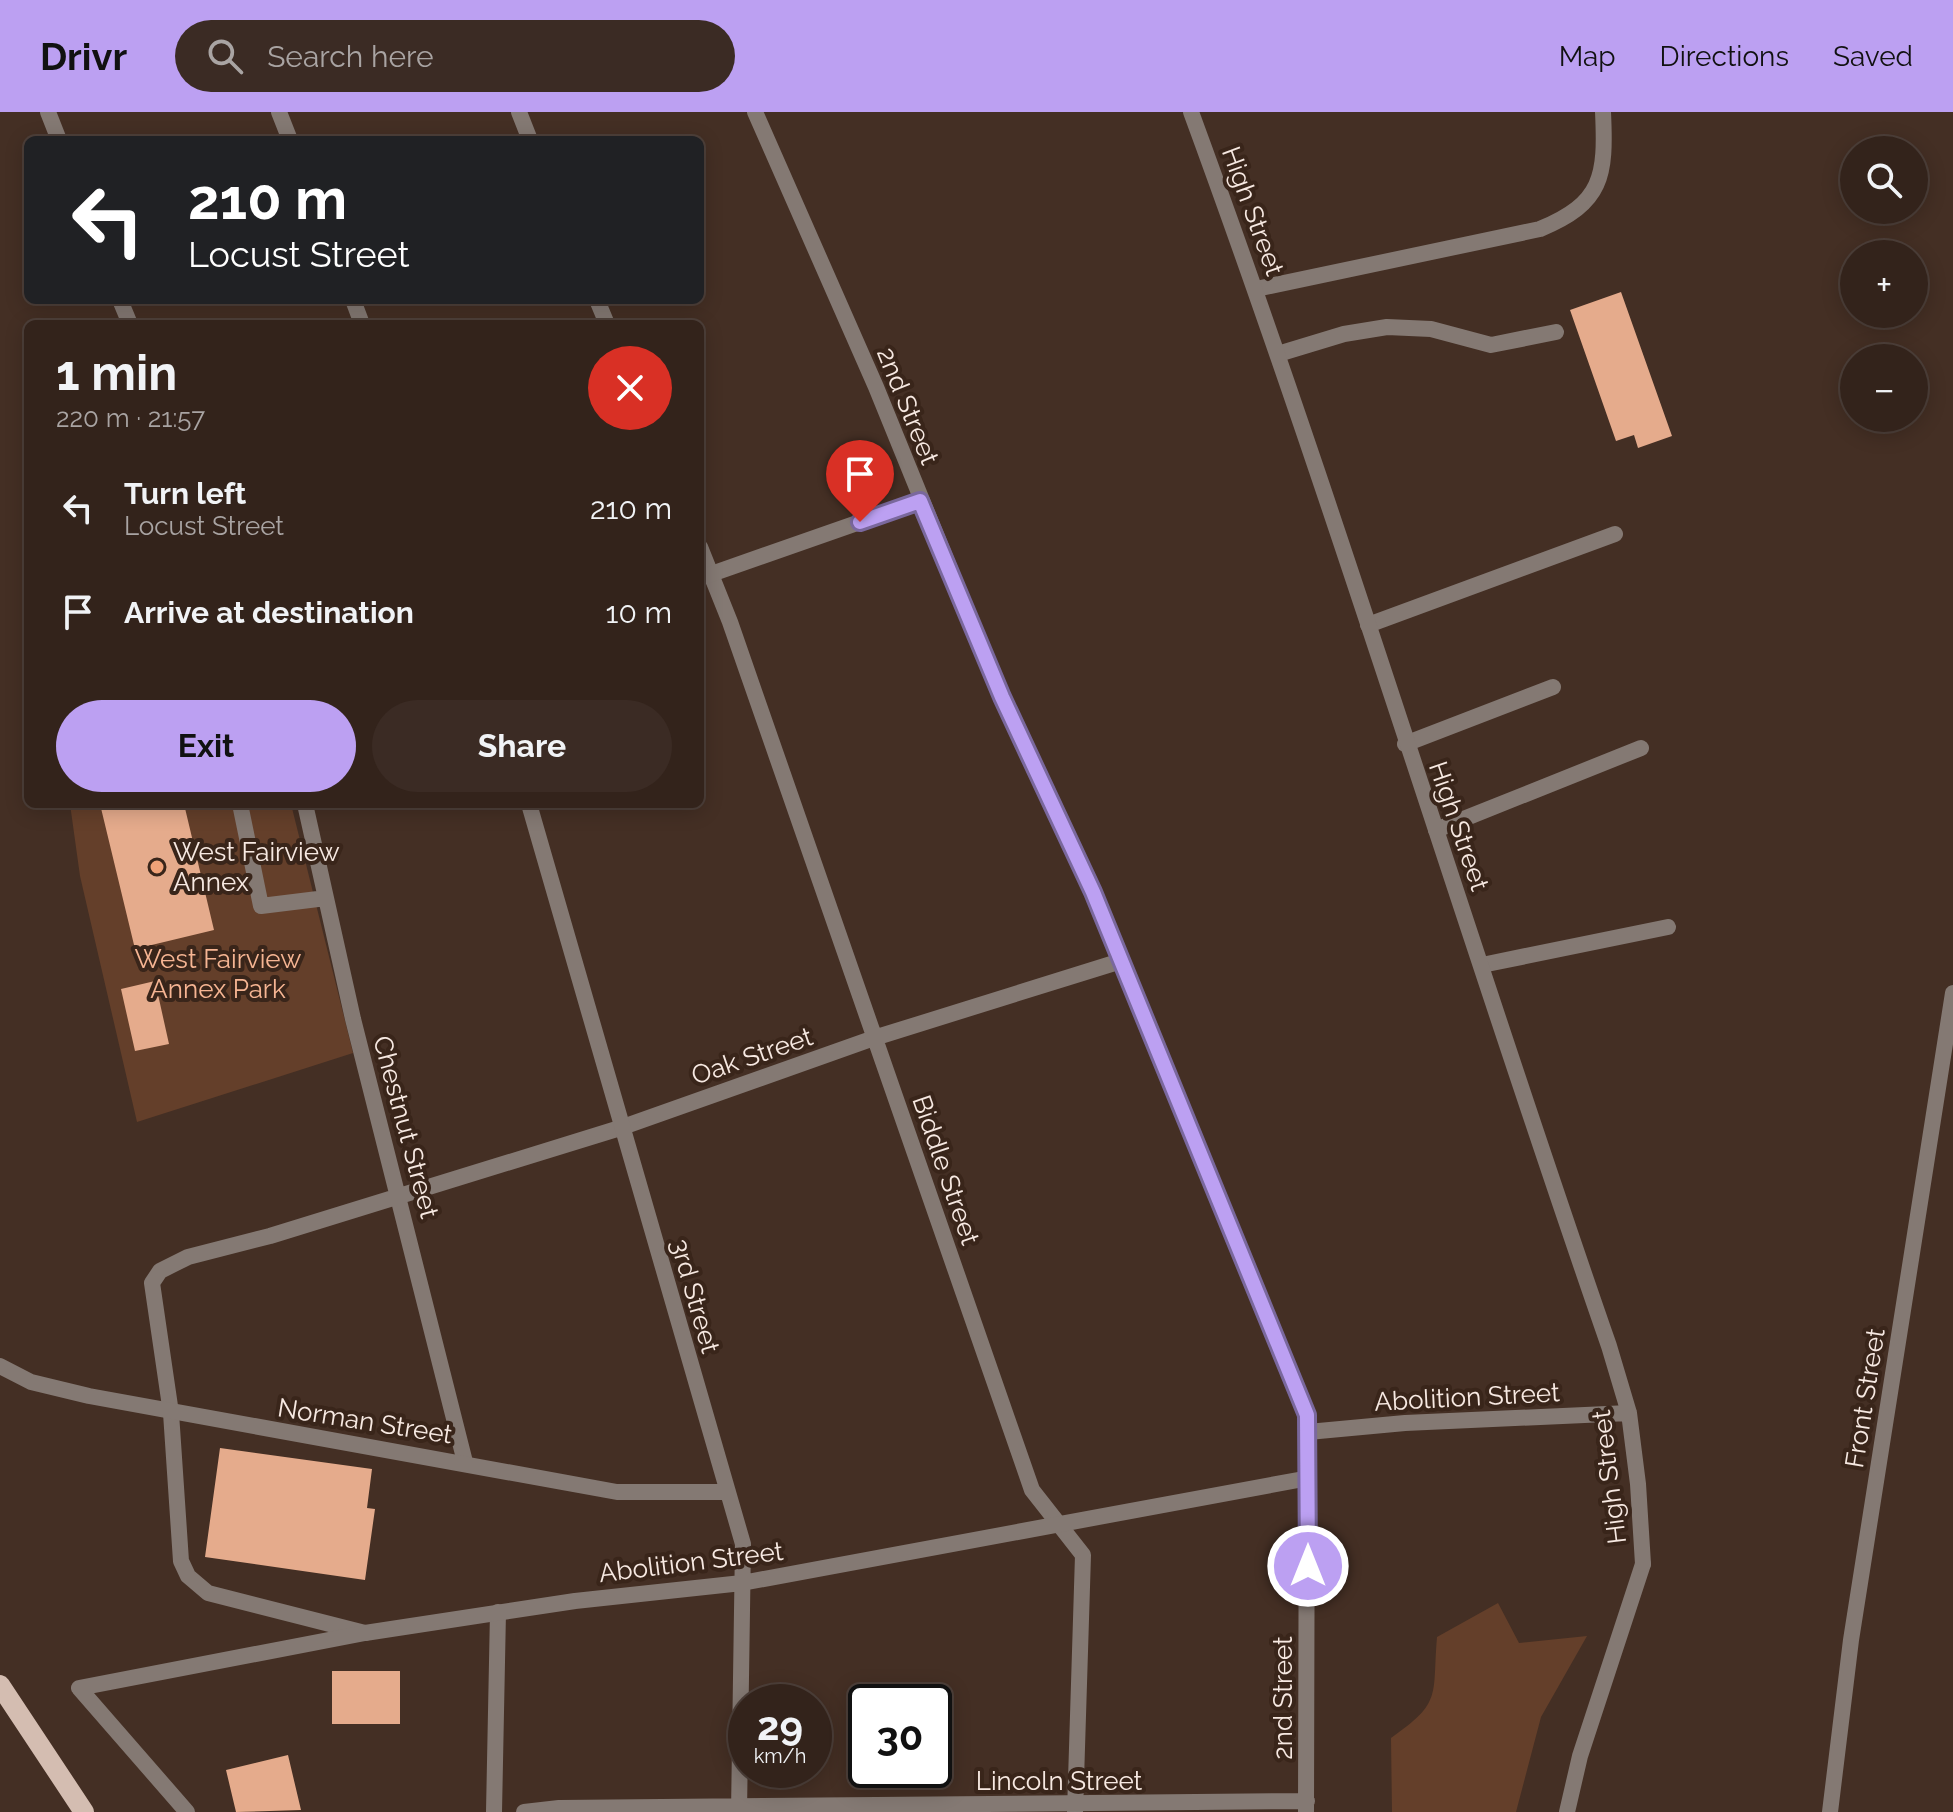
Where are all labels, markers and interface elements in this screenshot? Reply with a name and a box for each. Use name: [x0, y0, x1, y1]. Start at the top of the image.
search box: [175, 20, 735, 92]
text: Drivr: [40, 34, 127, 79]
icon: search: [203, 34, 247, 78]
text: Search here: [267, 39, 434, 74]
text: Map: [1559, 40, 1616, 73]
text: Directions: [1660, 40, 1789, 73]
text: Saved: [1833, 40, 1913, 73]
map controls: [1840, 136, 1928, 432]
button: search: [1840, 136, 1928, 224]
street label: High Street: [1216, 143, 1290, 280]
text: 210 m: [188, 166, 347, 232]
icon: left: [56, 168, 160, 272]
text: Locust Street: [188, 233, 410, 275]
button: +: [1840, 240, 1928, 328]
street label: 2nd Street: [871, 343, 945, 469]
button: −: [1840, 344, 1928, 432]
text: 1 min: [56, 345, 177, 401]
button: close: [588, 346, 672, 430]
text: 220 m · 21:57: [56, 403, 205, 433]
pin: [826, 440, 894, 522]
icon: arrive: [838, 452, 882, 496]
text: Turn left: [124, 476, 246, 511]
icon: left: [56, 486, 100, 530]
text: 210 m: [590, 491, 672, 526]
text: Locust Street: [124, 511, 284, 541]
icon: arrive: [56, 590, 100, 634]
text: Arrive at destination: [124, 595, 414, 630]
text: 10 m: [606, 595, 672, 630]
button: Exit: [56, 700, 356, 792]
button: Share: [372, 700, 672, 792]
street label: High Street: [1423, 757, 1495, 895]
place label: West Fairview Annex: [173, 837, 340, 897]
marker: West Fairview Annex: [148, 858, 166, 876]
park label: West Fairview Annex Park: [135, 944, 301, 1004]
street label: Oak Street: [687, 1021, 817, 1091]
street label: Chestnut Street: [367, 1033, 445, 1222]
street label: Biddle Street: [906, 1091, 986, 1249]
street label: 3rd Street: [664, 1235, 726, 1357]
street label: Front Street: [1839, 1326, 1891, 1470]
street label: Abolition Street: [1374, 1377, 1561, 1417]
street label: Norman Street: [276, 1392, 455, 1450]
street label: High Street: [1586, 1408, 1632, 1546]
position arrow: [1266, 1524, 1350, 1608]
street label: Abolition Street: [597, 1536, 785, 1588]
street label: 2nd Street: [1268, 1636, 1298, 1760]
speed limit sign: 30: [848, 1684, 952, 1788]
text: 29: [757, 1702, 803, 1749]
text: km/h: [754, 1744, 806, 1768]
street label: Lincoln Street: [976, 1766, 1143, 1796]

